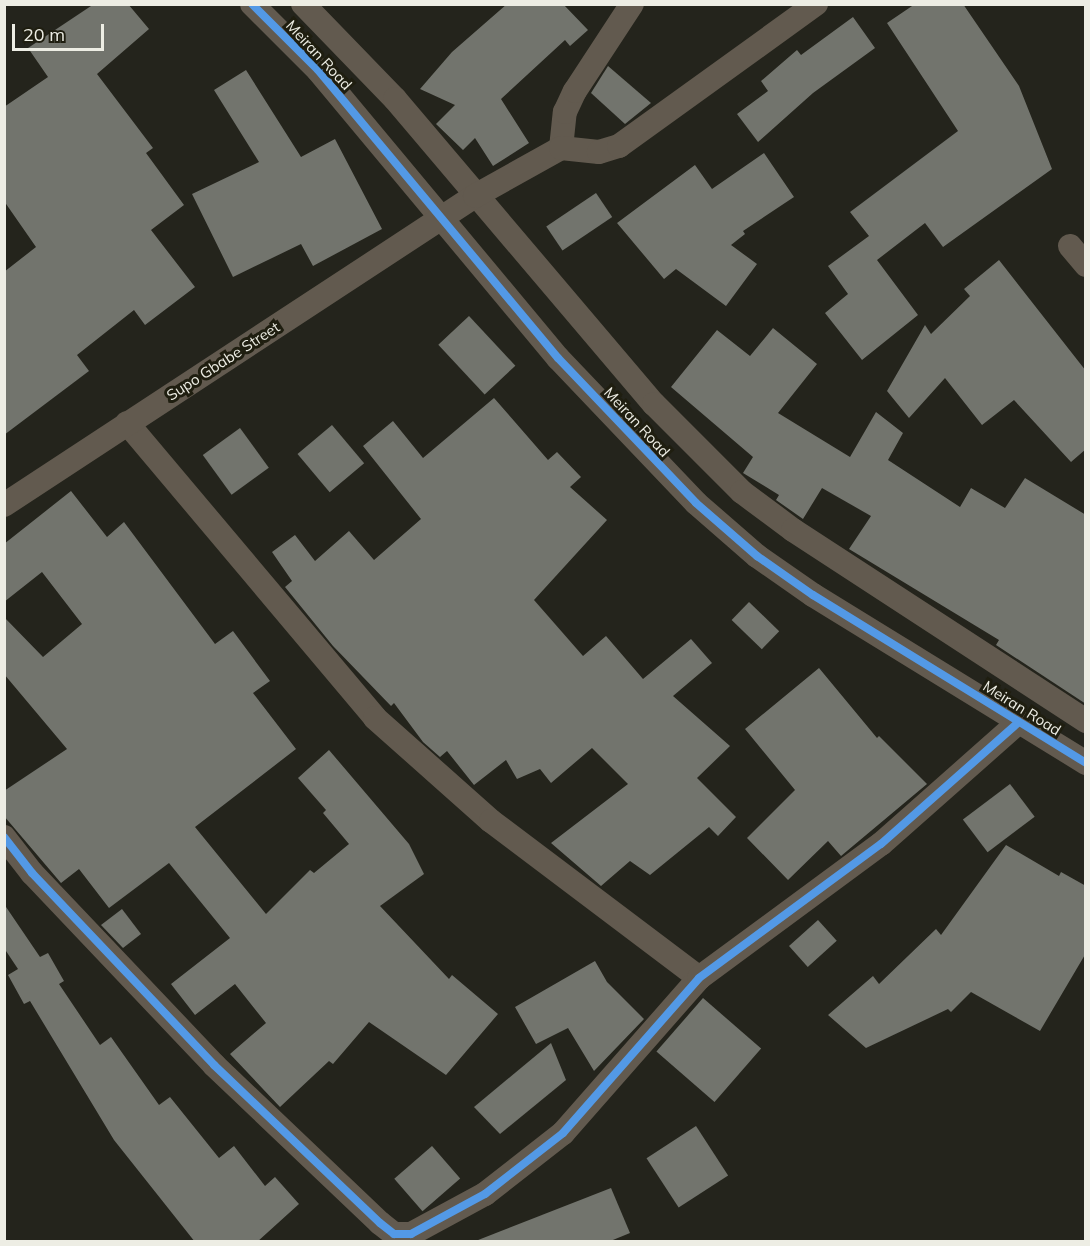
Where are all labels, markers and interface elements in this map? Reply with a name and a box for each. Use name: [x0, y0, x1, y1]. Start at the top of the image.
scale bar: [15, 12, 106, 50]
street label: Meiran Road: [282, 17, 356, 93]
text: 20 m: [23, 23, 65, 46]
street label: Supo Gbabe Street: [163, 318, 283, 404]
street label: Meiran Road: [600, 384, 674, 460]
street label: Meiran Road: [980, 677, 1064, 739]

